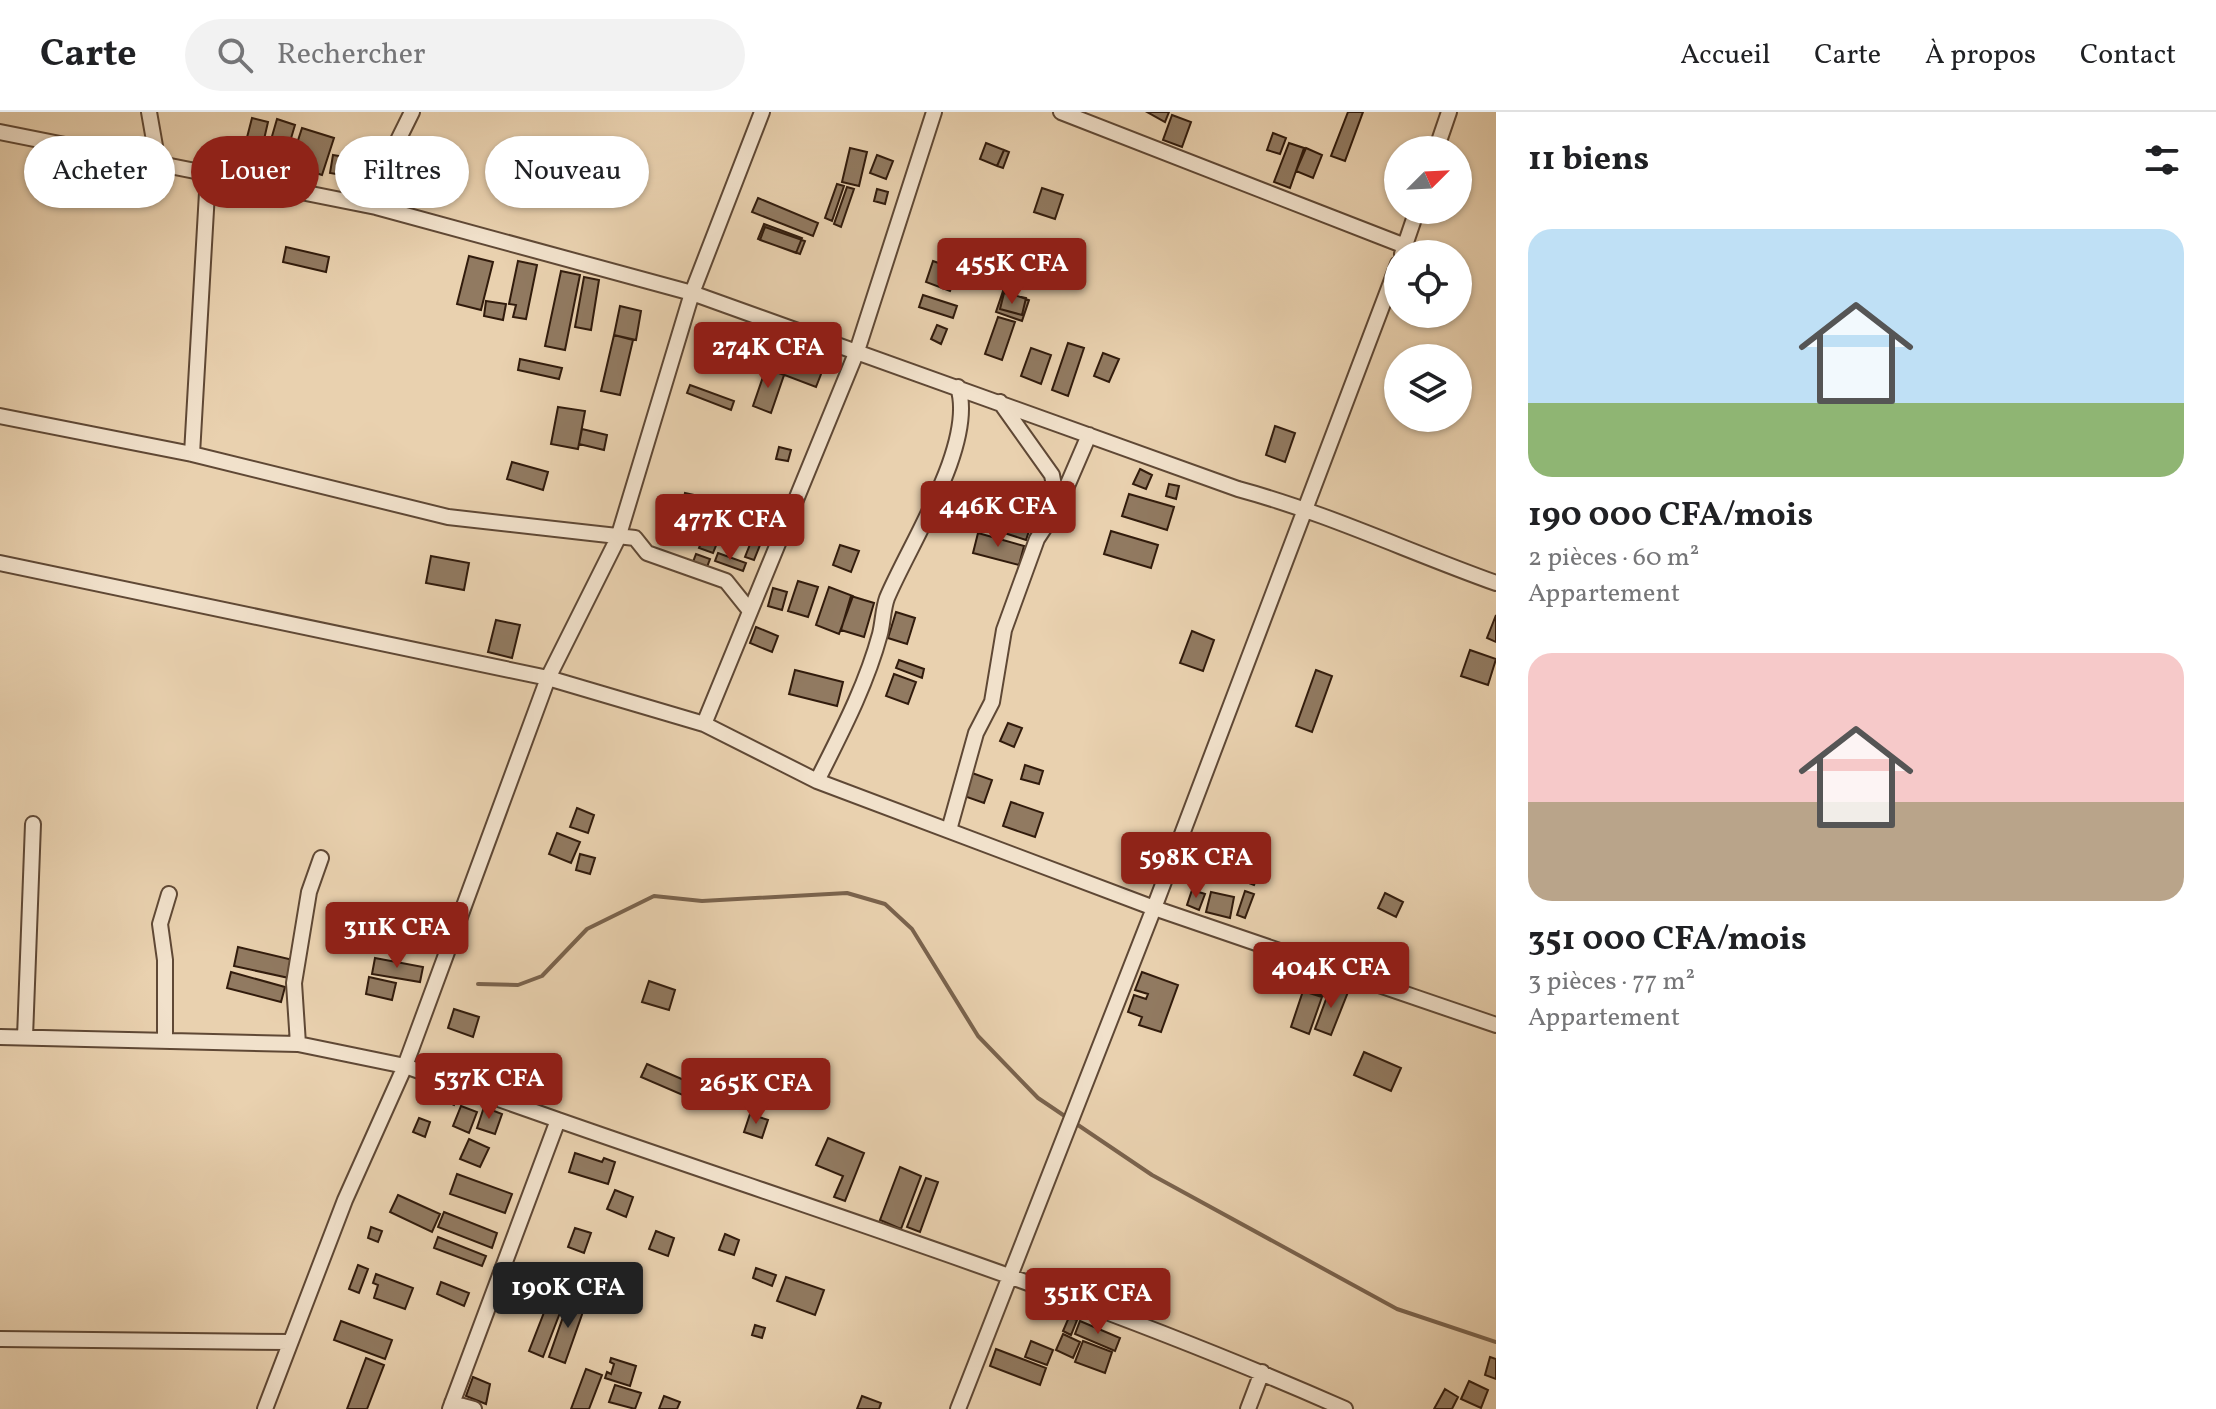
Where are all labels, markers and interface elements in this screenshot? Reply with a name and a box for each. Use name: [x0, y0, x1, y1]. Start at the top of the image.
search box: [185, 19, 745, 91]
text: Carte: [40, 29, 137, 82]
icon: search: [213, 33, 257, 77]
text: Rechercher: [277, 34, 426, 76]
text: Accueil: [1680, 36, 1770, 75]
text: Carte: [1814, 36, 1881, 75]
text: À propos: [1925, 36, 2036, 75]
text: Contact: [2080, 36, 2176, 75]
chip: Acheter: [24, 136, 175, 208]
chip: Louer: [191, 136, 319, 208]
chip: Filtres: [335, 136, 469, 208]
chip: Nouveau: [485, 136, 649, 208]
north arrow: [1384, 136, 1472, 224]
map controls: [1384, 136, 1472, 432]
text: 11 biens: [1528, 137, 1649, 184]
icon: filters: [2140, 138, 2184, 182]
pin: 455K CFA: [929, 238, 1095, 306]
button: locate: [1384, 240, 1472, 328]
text: 455K CFA: [955, 246, 1069, 282]
icon: home: [1784, 281, 1928, 425]
pin: 274K CFA: [685, 322, 851, 390]
text: 274K CFA: [712, 330, 824, 366]
button: layers: [1384, 344, 1472, 432]
pin: 446K CFA: [915, 481, 1081, 549]
text: 446K CFA: [939, 489, 1057, 525]
text: 190 000 CFA/mois: [1528, 493, 1813, 540]
pin: 477K CFA: [647, 494, 813, 562]
text: 477K CFA: [673, 502, 787, 538]
text: 2 pièces · 60 m²: [1528, 540, 1699, 576]
text: Appartement: [1528, 576, 1680, 612]
icon: home: [1784, 705, 1928, 849]
pin: 598K CFA: [1113, 832, 1279, 900]
text: 598K CFA: [1139, 840, 1253, 876]
pin: 311K CFA: [314, 902, 480, 970]
text: 311K CFA: [343, 910, 451, 946]
text: 351 000 CFA/mois: [1528, 917, 1807, 964]
pin: 404K CFA: [1248, 942, 1414, 1010]
text: 404K CFA: [1271, 950, 1391, 986]
text: 3 pièces · 77 m²: [1528, 964, 1695, 1000]
text: Appartement: [1528, 1000, 1680, 1036]
pin: 537K CFA: [406, 1053, 572, 1121]
pin: 265K CFA: [673, 1058, 839, 1126]
text: 537K CFA: [433, 1061, 545, 1097]
text: 265K CFA: [699, 1066, 813, 1102]
pin: 190K CFA: [485, 1262, 651, 1330]
pin: 351K CFA: [1015, 1268, 1181, 1336]
text: 190K CFA: [511, 1270, 625, 1306]
text: 351K CFA: [1043, 1276, 1153, 1312]

